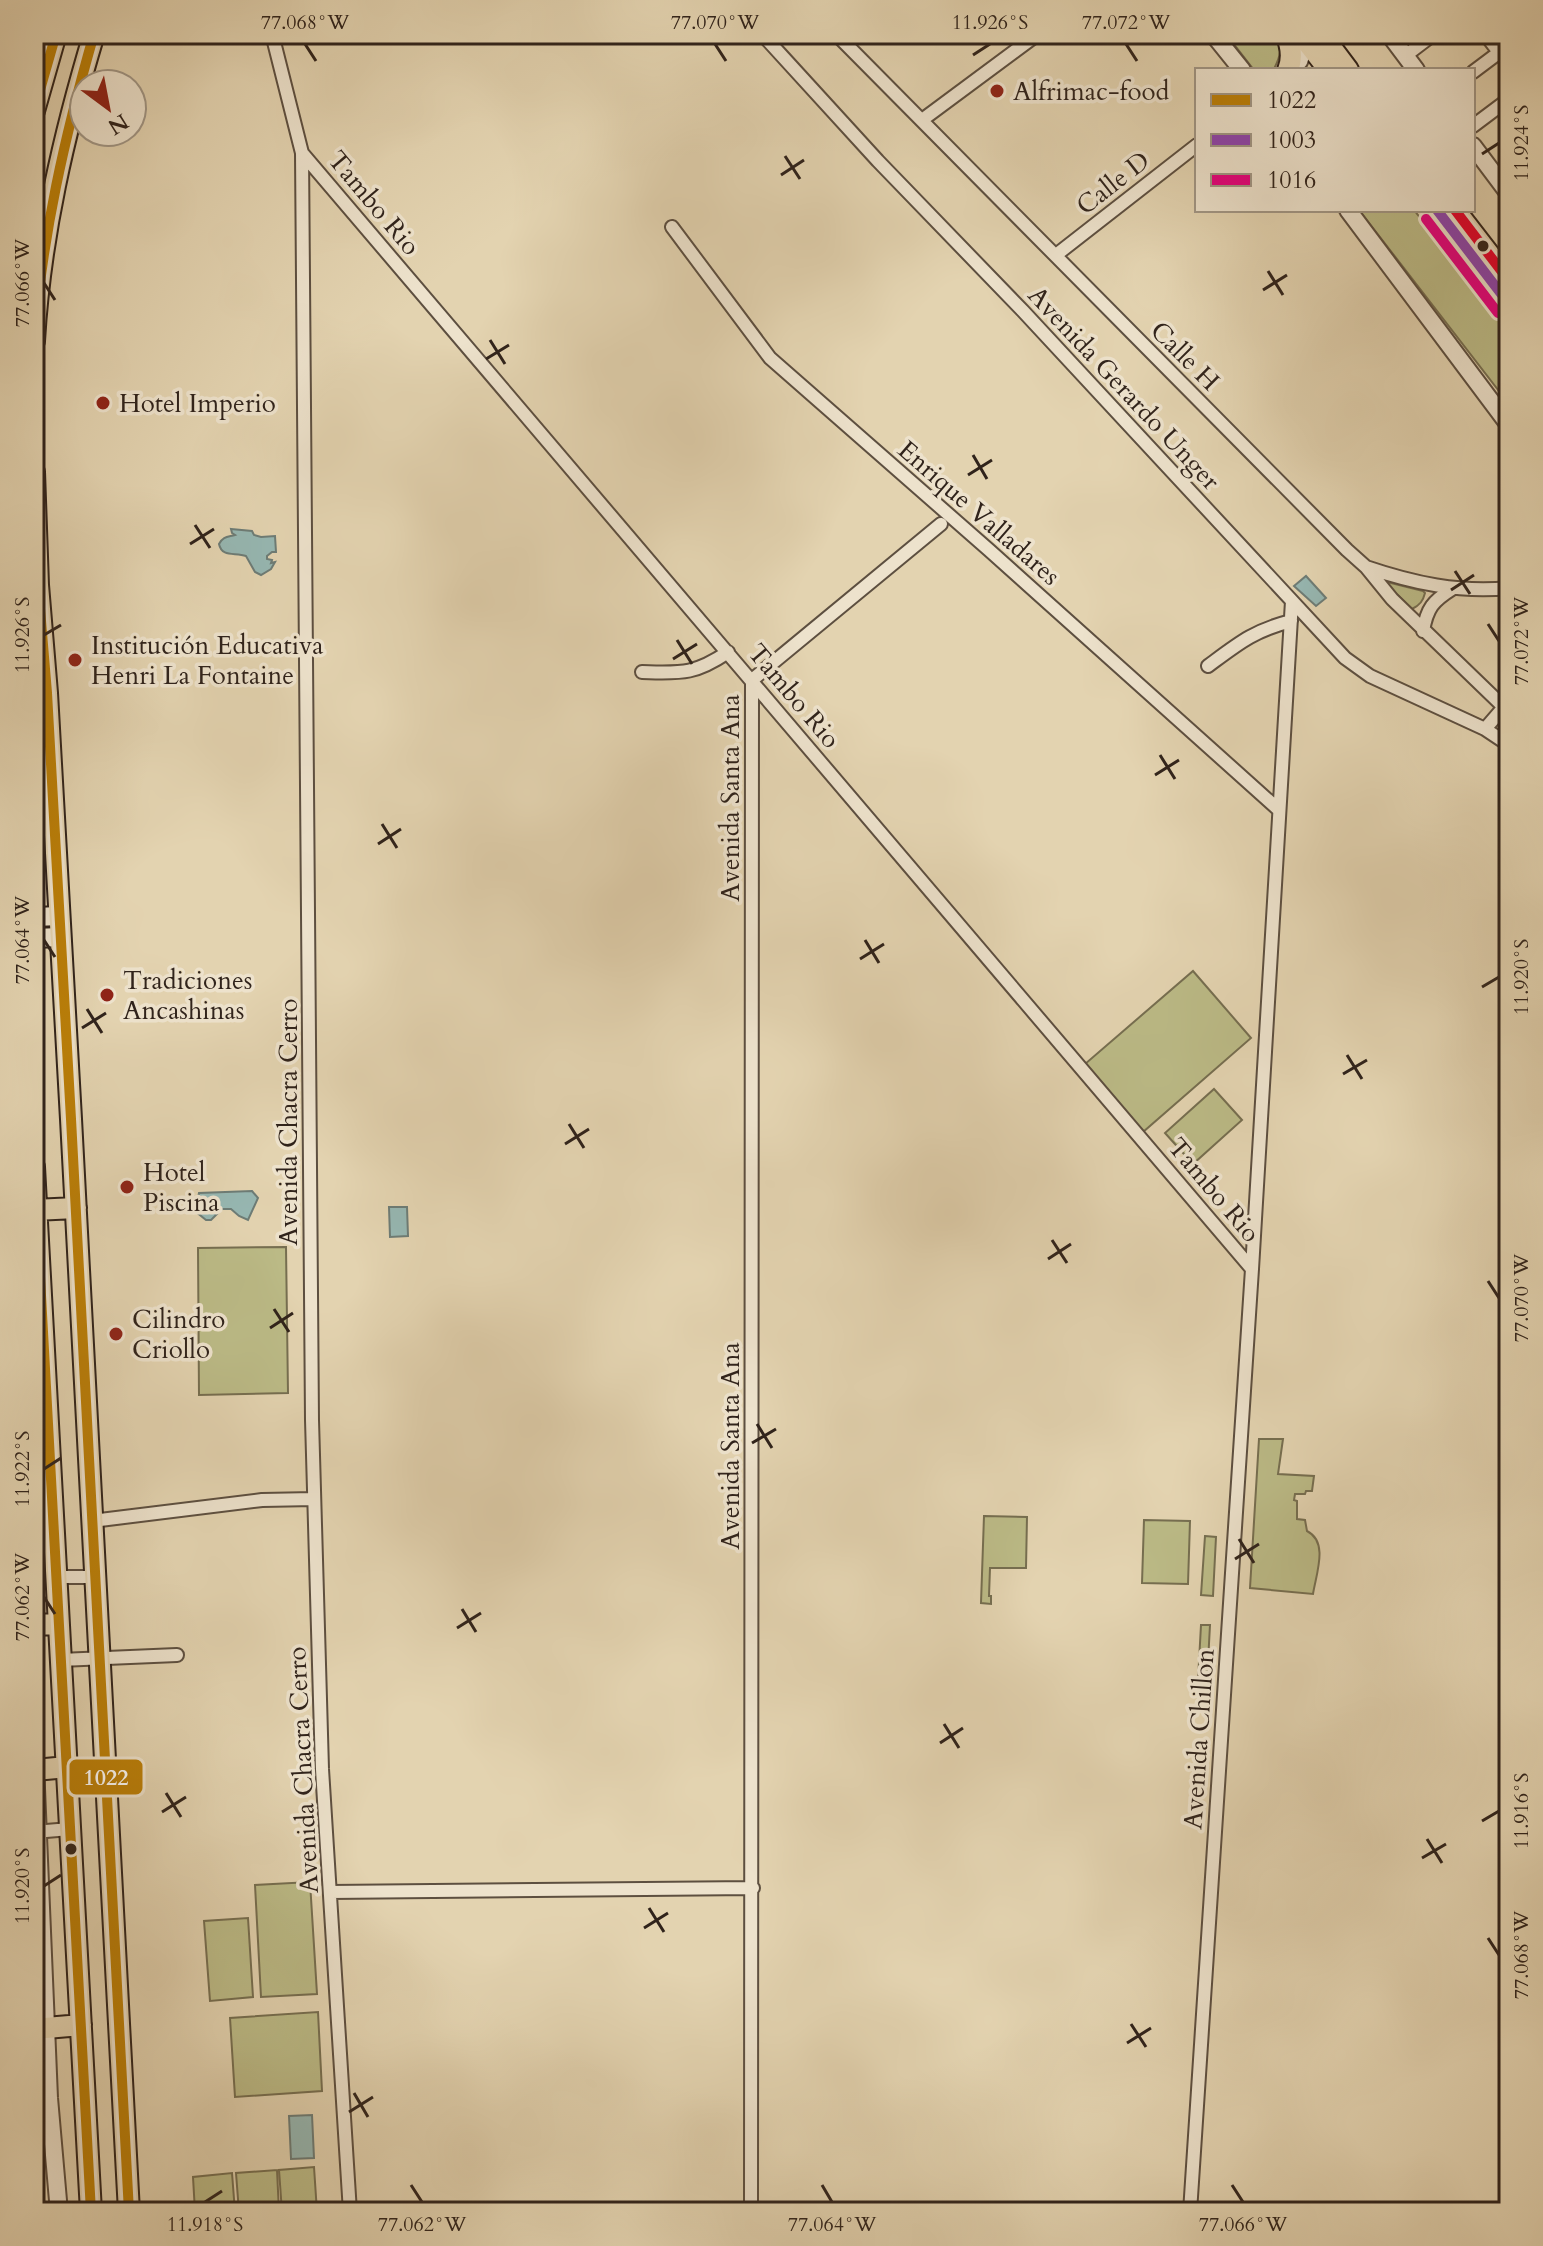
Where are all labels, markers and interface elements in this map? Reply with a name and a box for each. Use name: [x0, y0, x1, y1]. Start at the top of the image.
text: 77.068°W: [261, 9, 350, 36]
text: 77.070°W: [671, 9, 760, 36]
text: 11.926°S: [952, 9, 1028, 36]
text: 77.072°W: [1082, 9, 1171, 36]
north arrow: [68, 68, 148, 148]
legend: [1195, 68, 1475, 212]
place label: Alfrimac-food: [1013, 74, 1170, 109]
marker: Alfrimac-food: [988, 82, 1006, 100]
text: 1022: [1267, 84, 1316, 117]
text: 11.924°S: [1508, 105, 1535, 181]
text: N: [102, 106, 134, 142]
text: 1003: [1267, 124, 1316, 157]
street label: Tambo Rio: [320, 143, 428, 263]
street label: Calle D: [1069, 143, 1157, 223]
text: 1016: [1267, 164, 1316, 197]
text: 77.066°W: [9, 238, 36, 327]
unlabelled marker: [1475, 238, 1491, 254]
street label: Avenida Gerardo Unger: [1020, 278, 1228, 498]
street label: Calle H: [1143, 314, 1227, 398]
place label: Hotel Imperio: [119, 386, 276, 421]
marker: Hotel Imperio: [94, 394, 112, 412]
street label: Enrique Valladares: [890, 433, 1068, 593]
text: 77.072°W: [1508, 596, 1535, 685]
text: 11.926°S: [9, 597, 36, 673]
place label: Institución Educativa Henri La Fontaine: [91, 628, 324, 693]
street label: Tambo Rio: [740, 636, 848, 756]
marker: Institución Educativa Henri La Fontaine: [66, 651, 84, 669]
street label: Avenida Santa Ana: [713, 694, 748, 902]
text: 77.064°W: [9, 895, 36, 984]
text: 11.920°S: [1508, 939, 1535, 1015]
place label: Tradiciones Ancashinas: [123, 963, 252, 1028]
marker: Tradiciones Ancashinas: [98, 986, 116, 1004]
street label: Avenida Chacra Cerro: [271, 998, 306, 1246]
street label: Tambo Rio: [1160, 1130, 1268, 1250]
place label: Hotel Piscina: [143, 1155, 220, 1220]
marker: Hotel Piscina: [118, 1178, 136, 1196]
text: 77.070°W: [1508, 1253, 1535, 1342]
place label: Cilindro Criollo: [132, 1302, 225, 1367]
marker: Cilindro Criollo: [107, 1325, 125, 1343]
street label: Avenida Santa Ana: [713, 1342, 748, 1550]
text: 11.922°S: [9, 1431, 36, 1507]
text: 77.062°W: [9, 1552, 36, 1641]
street label: Avenida Chacra Cerro: [279, 1646, 327, 1894]
street label: Avenida Chillon: [1175, 1647, 1223, 1831]
line badge: 1022: [68, 1758, 144, 1796]
text: 1022: [83, 1763, 129, 1793]
text: 11.916°S: [1508, 1773, 1535, 1849]
unlabelled marker: [63, 1841, 79, 1857]
text: 11.920°S: [9, 1848, 36, 1924]
text: 77.068°W: [1508, 1910, 1535, 1999]
text: 11.918°S: [167, 2211, 243, 2238]
text: 77.062°W: [378, 2211, 467, 2238]
text: 77.064°W: [788, 2211, 877, 2238]
text: 77.066°W: [1199, 2211, 1288, 2238]

